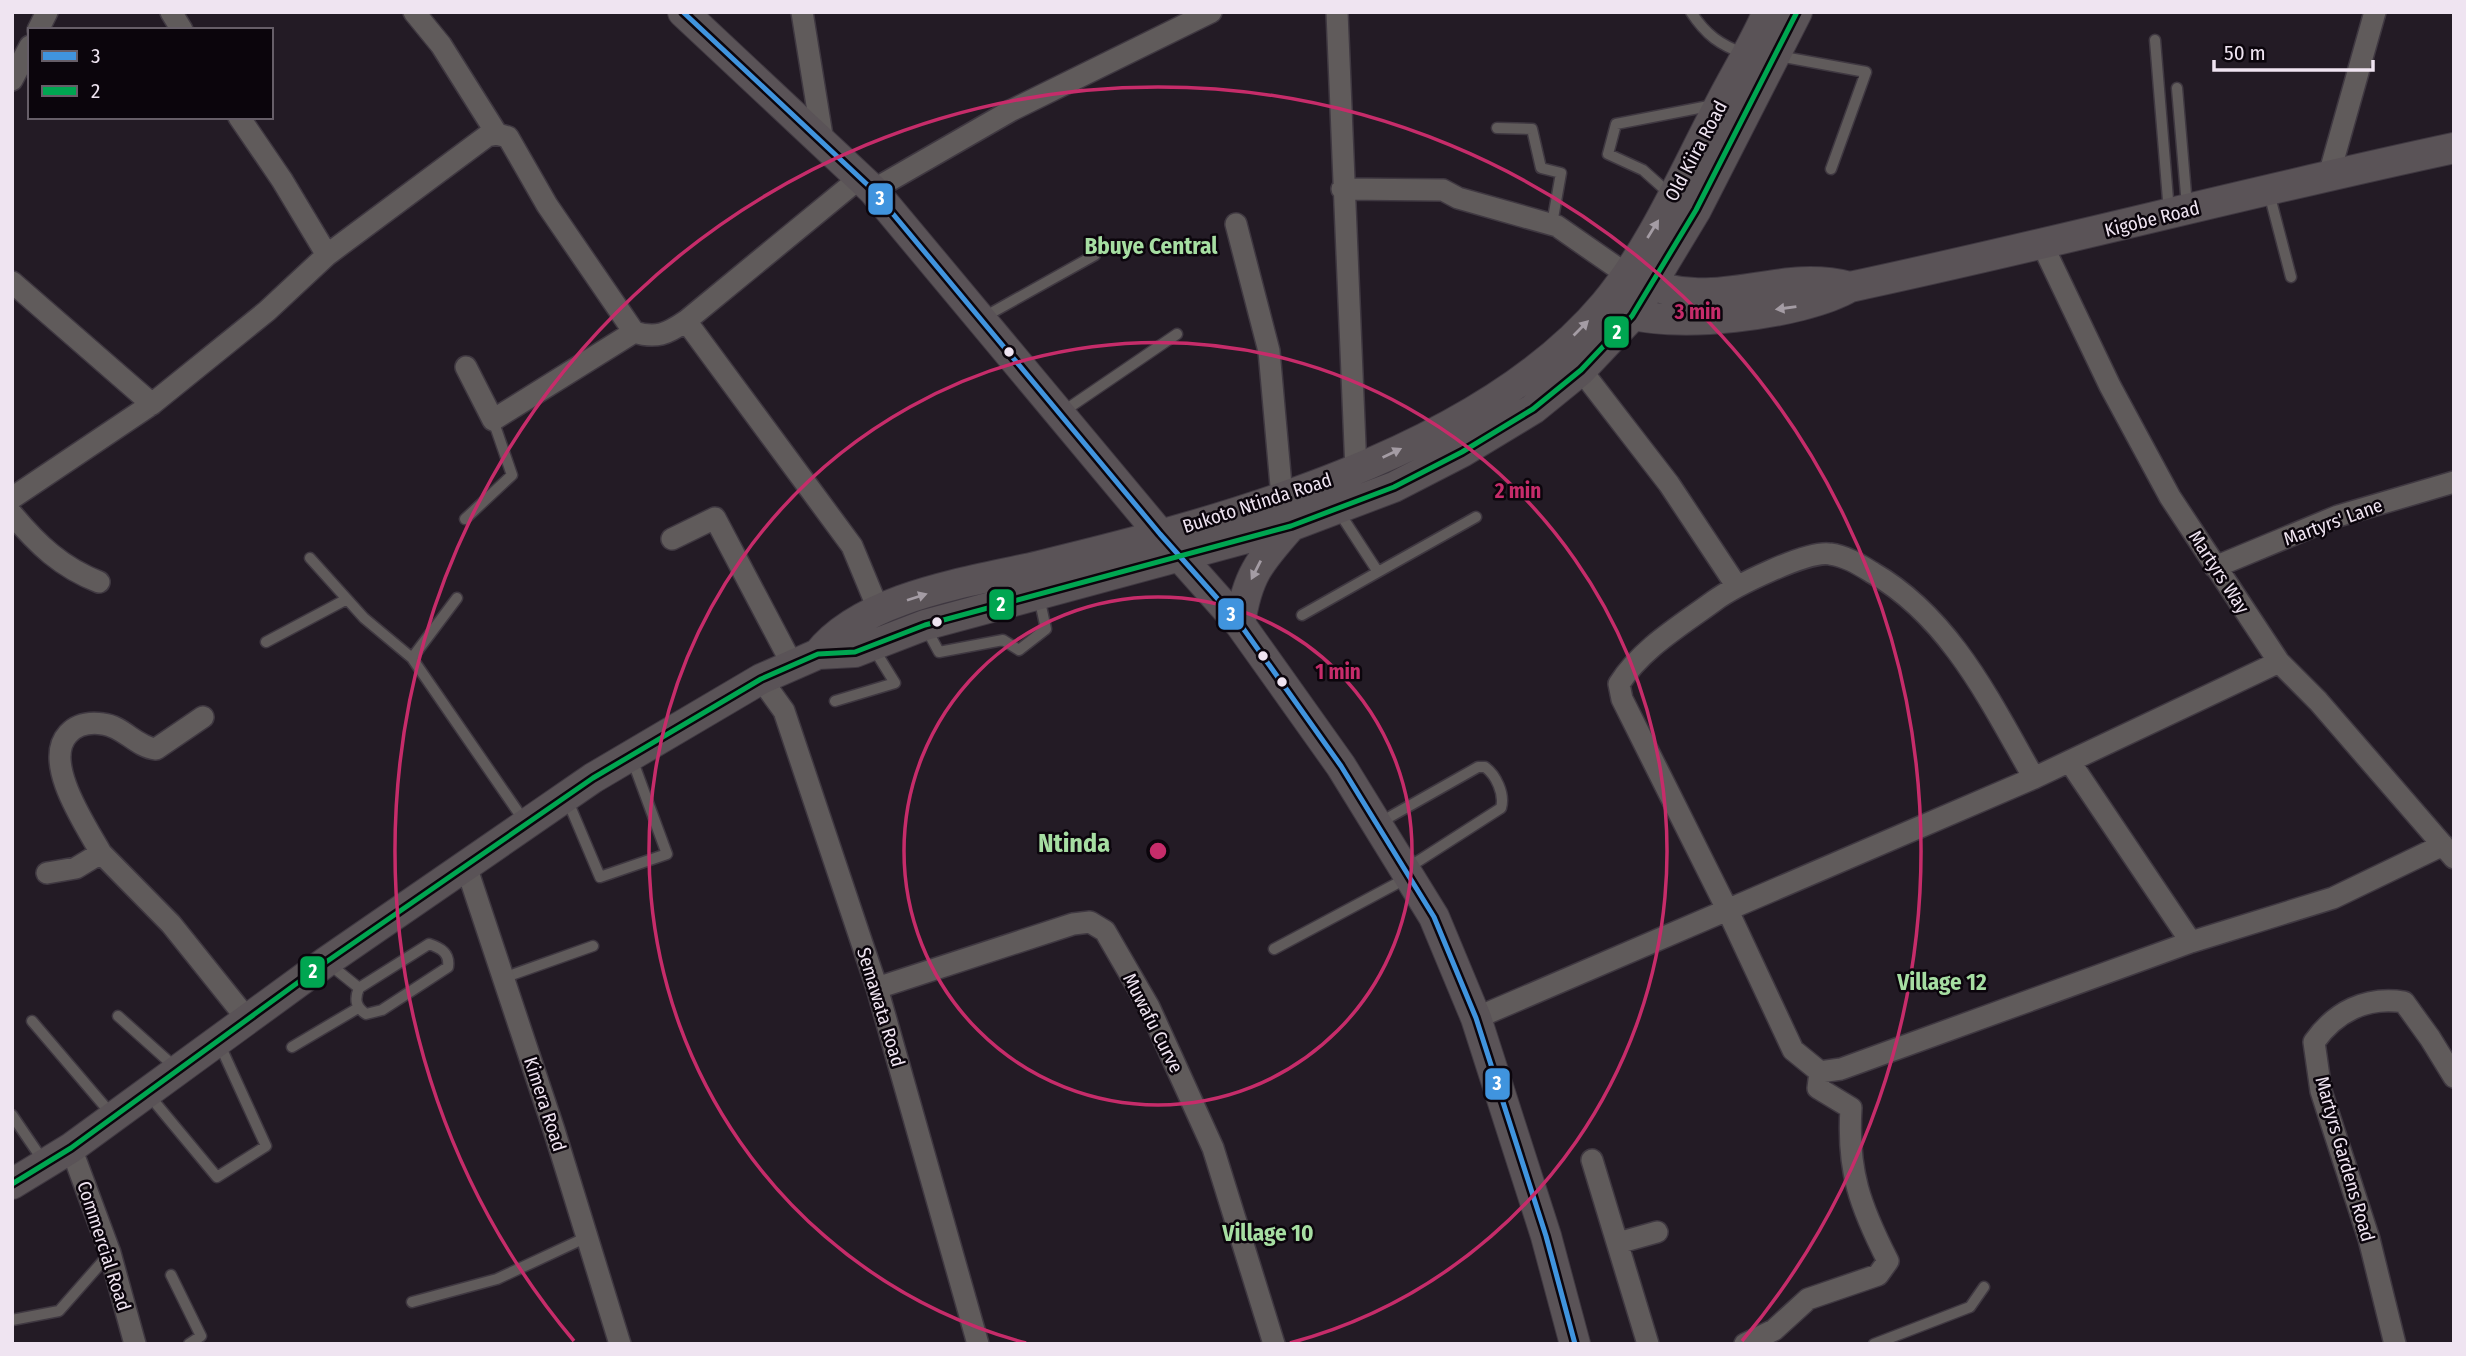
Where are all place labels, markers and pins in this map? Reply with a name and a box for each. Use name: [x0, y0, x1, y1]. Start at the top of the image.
unlabelled marker: [1002, 345, 1016, 359]
unlabelled marker: [930, 615, 944, 629]
unlabelled marker: [1256, 649, 1270, 663]
unlabelled marker: [1275, 675, 1289, 689]
centre of rings: [1146, 839, 1170, 863]

